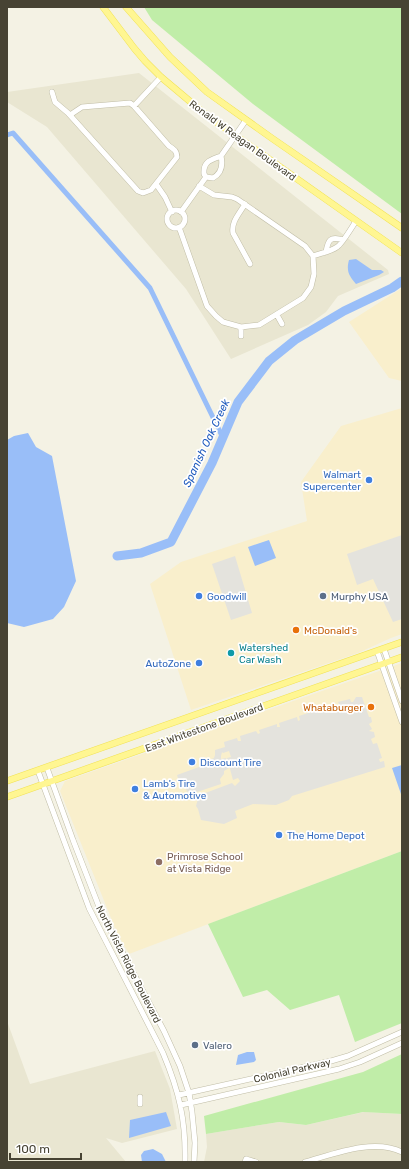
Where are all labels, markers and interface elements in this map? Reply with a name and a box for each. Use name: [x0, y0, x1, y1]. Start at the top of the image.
street label: Ronald W Reagan Boulevard: [187, 98, 298, 184]
water label: Spanish Oak Creek: [180, 397, 233, 489]
place label: Walmart Supercenter: [303, 469, 361, 493]
marker: Walmart Supercenter: [364, 475, 374, 485]
marker: Goodwill: [194, 591, 204, 601]
place label: Goodwill: [207, 591, 247, 603]
marker: Murphy USA: [318, 591, 328, 601]
place label: Murphy USA: [331, 591, 388, 603]
marker: McDonald's: [291, 625, 301, 635]
place label: McDonald's: [304, 625, 357, 637]
place label: Watershed Car Wash: [239, 642, 288, 666]
marker: Watershed Car Wash: [226, 648, 236, 658]
place label: AutoZone: [146, 658, 191, 670]
marker: AutoZone: [194, 658, 204, 668]
street label: East Whitestone Boulevard: [144, 701, 265, 755]
place label: Whataburger: [303, 702, 363, 714]
marker: Whataburger: [366, 702, 376, 712]
marker: Discount Tire: [187, 757, 197, 767]
place label: Discount Tire: [200, 757, 262, 769]
place label: Lamb's Tire & Automotive: [143, 778, 207, 802]
marker: Lamb's Tire & Automotive: [130, 784, 140, 794]
marker: The Home Depot: [274, 830, 284, 840]
place label: The Home Depot: [287, 830, 365, 842]
place label: Primrose School at Vista Ridge: [167, 851, 243, 875]
marker: Primrose School at Vista Ridge: [154, 857, 164, 867]
street label: North Vista Ridge Boulevard: [93, 904, 163, 1025]
marker: Valero: [190, 1040, 200, 1050]
place label: Valero: [203, 1040, 232, 1052]
street label: Colonial Parkway: [252, 1056, 333, 1086]
scale bar: [10, 1135, 81, 1161]
text: 100 m: [16, 1142, 50, 1156]

